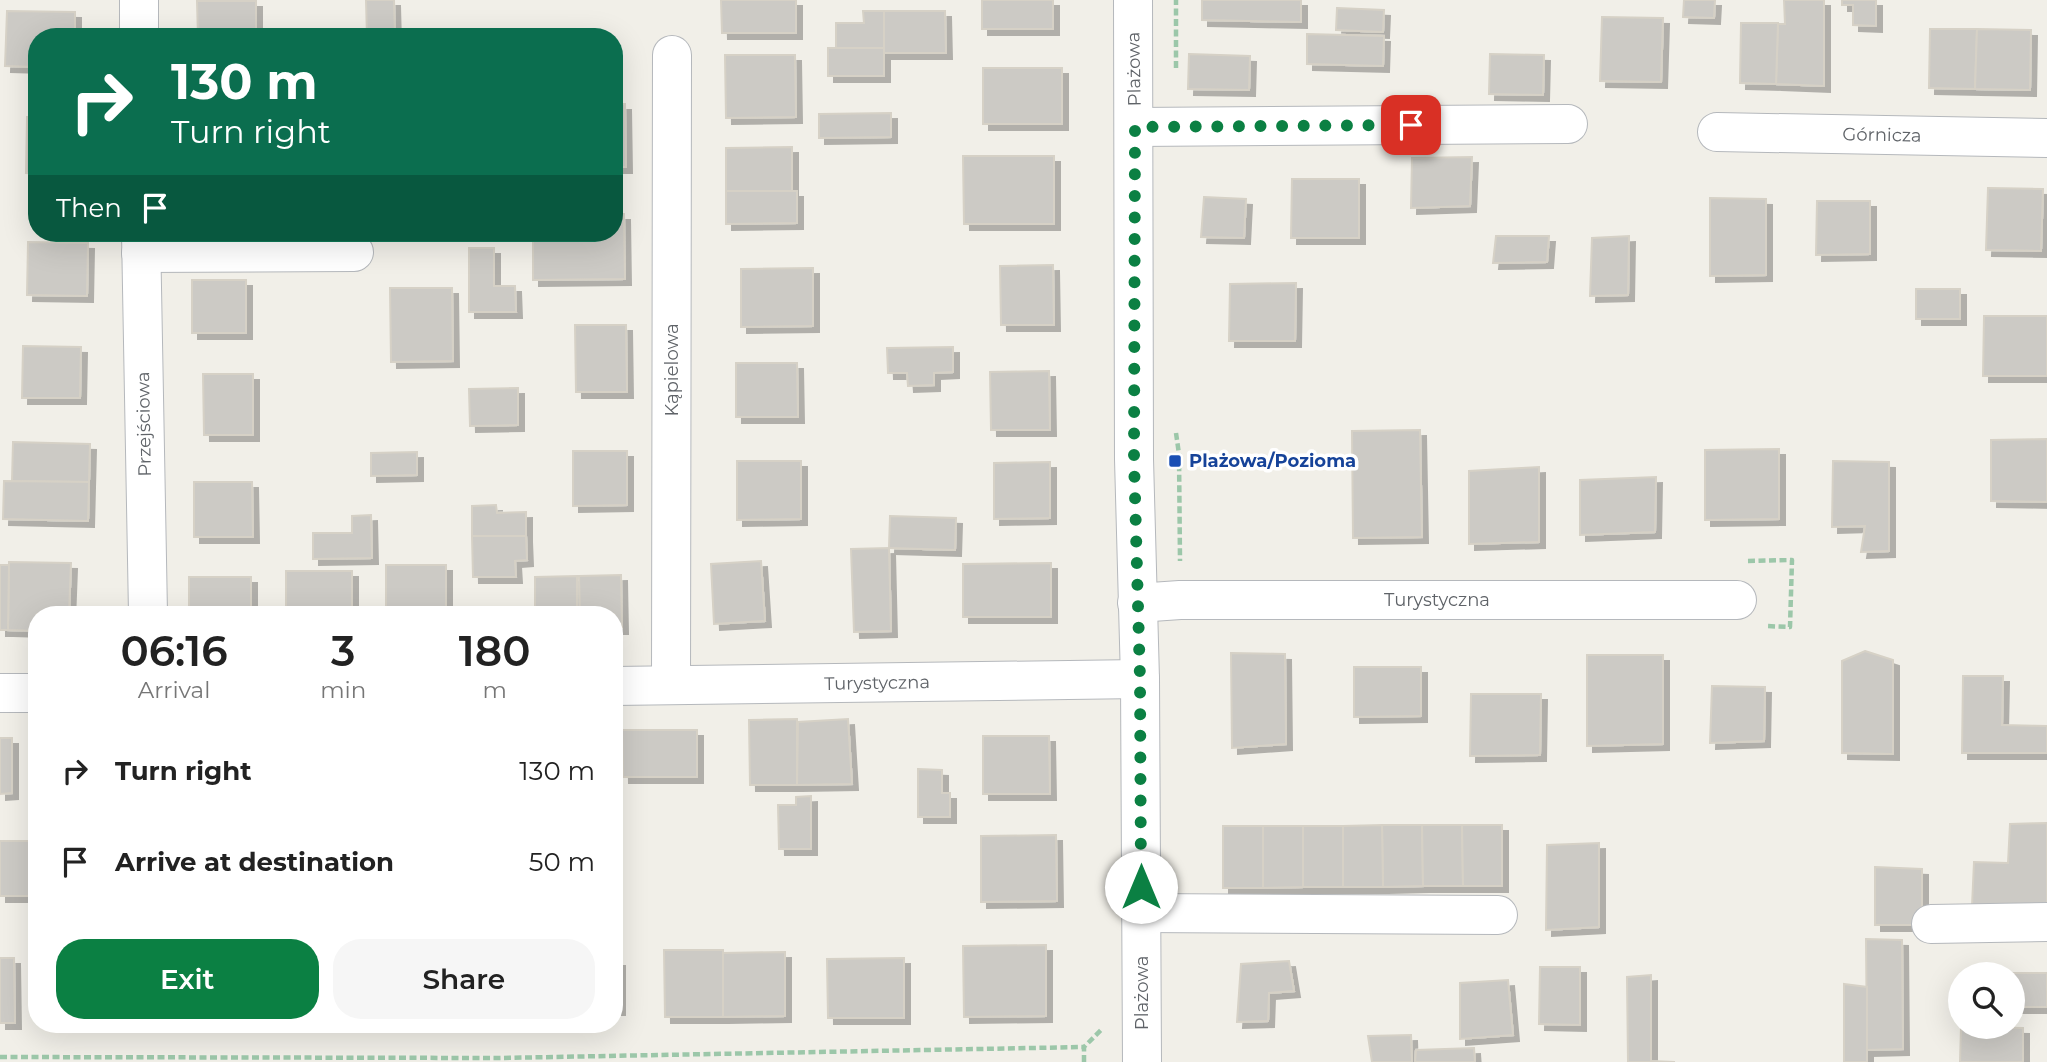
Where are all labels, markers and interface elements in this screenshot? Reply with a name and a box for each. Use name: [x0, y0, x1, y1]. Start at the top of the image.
street label: Plażowa: [1122, 32, 1146, 106]
text: 130 m: [171, 52, 318, 111]
icon: right: [56, 56, 147, 147]
pin: [1381, 95, 1441, 155]
icon: arrive: [1392, 106, 1430, 144]
text: Turn right: [171, 112, 331, 151]
street label: Górnicza: [1842, 123, 1922, 147]
icon: arrive: [136, 189, 174, 227]
text: Then: [56, 192, 122, 224]
street label: Kąpielowa: [661, 323, 683, 417]
street label: Przejściowa: [132, 371, 156, 477]
place label: Plażowa/Pozioma: [1189, 450, 1356, 472]
marker: Plażowa/Pozioma: [1167, 453, 1183, 469]
street label: Turystyczna: [1384, 589, 1490, 611]
text: 06:16: [121, 625, 228, 677]
text: 3: [331, 625, 355, 677]
text: 180: [459, 625, 530, 677]
street label: Turystyczna: [824, 671, 930, 695]
text: Arrival: [138, 676, 210, 704]
text: min: [320, 676, 366, 704]
text: m: [482, 676, 507, 704]
icon: right: [56, 752, 94, 790]
text: Turn right: [115, 755, 251, 787]
text: 130 m: [519, 755, 595, 787]
icon: arrive: [56, 843, 94, 881]
text: Arrive at destination: [115, 846, 394, 878]
text: 50 m: [529, 846, 595, 878]
position arrow: [1104, 850, 1178, 924]
button: Exit: [56, 939, 319, 1019]
button: Share: [333, 939, 595, 1019]
street label: Plażowa: [1131, 956, 1153, 1030]
map controls: [1948, 962, 2025, 1039]
button: search: [1948, 962, 2025, 1039]

